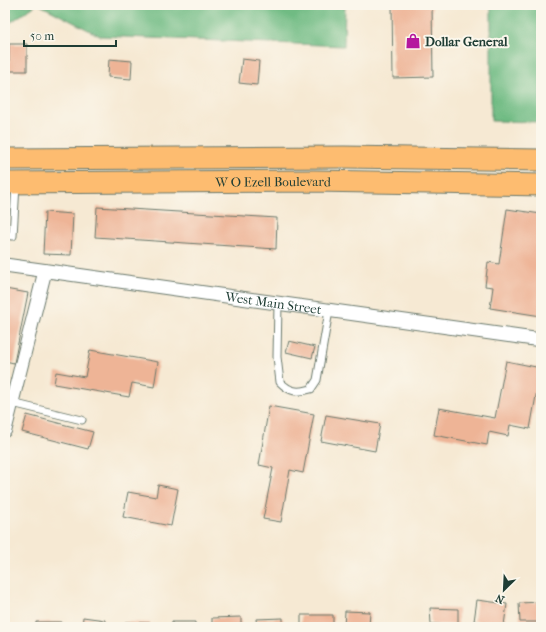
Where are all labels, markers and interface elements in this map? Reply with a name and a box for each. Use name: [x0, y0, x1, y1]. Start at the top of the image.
scale bar: [24, 22, 116, 48]
text: 50 m: [30, 29, 54, 43]
shop icon: Dollar General: [404, 32, 422, 50]
place label: Dollar General: [425, 34, 508, 49]
street label: W O Ezell Boulevard: [214, 174, 332, 190]
street label: West Main Street: [223, 289, 323, 317]
north arrow: [484, 570, 524, 610]
text: N: [493, 591, 507, 606]

